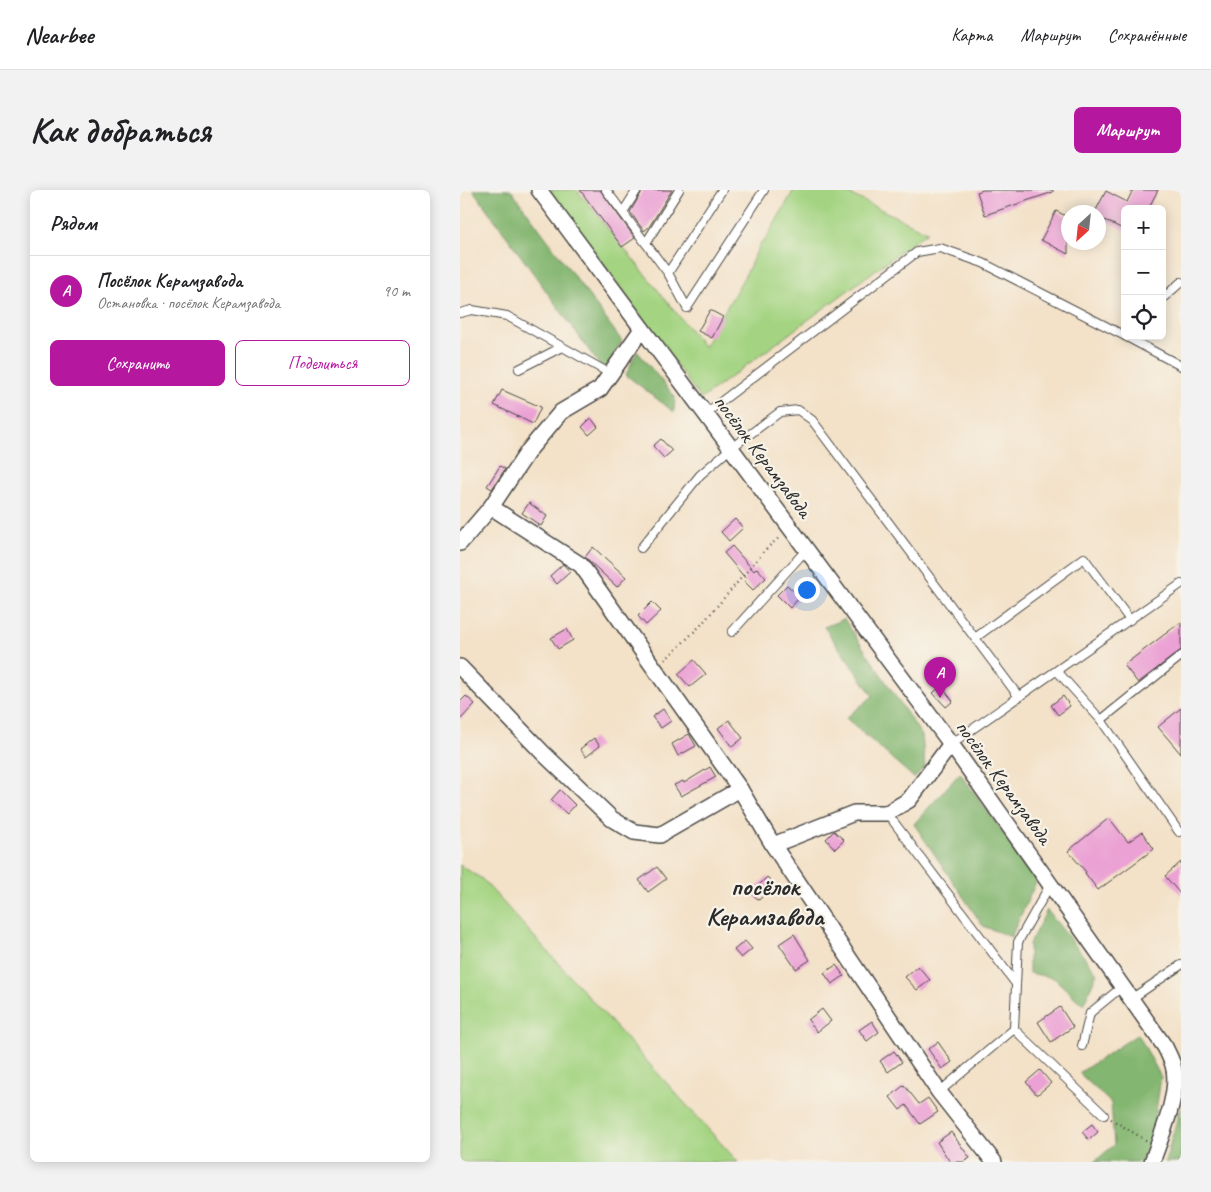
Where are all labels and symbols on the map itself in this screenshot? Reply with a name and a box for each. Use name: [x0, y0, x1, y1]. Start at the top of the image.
north arrow: [1061, 205, 1106, 250]
street label: посёлок Керамзавода: [708, 389, 819, 525]
your location: [794, 577, 820, 603]
pin: A: [924, 657, 956, 698]
street label: посёлок Керамзавода: [950, 715, 1059, 851]
district label: посёлок Керамзавода: [706, 870, 825, 933]

